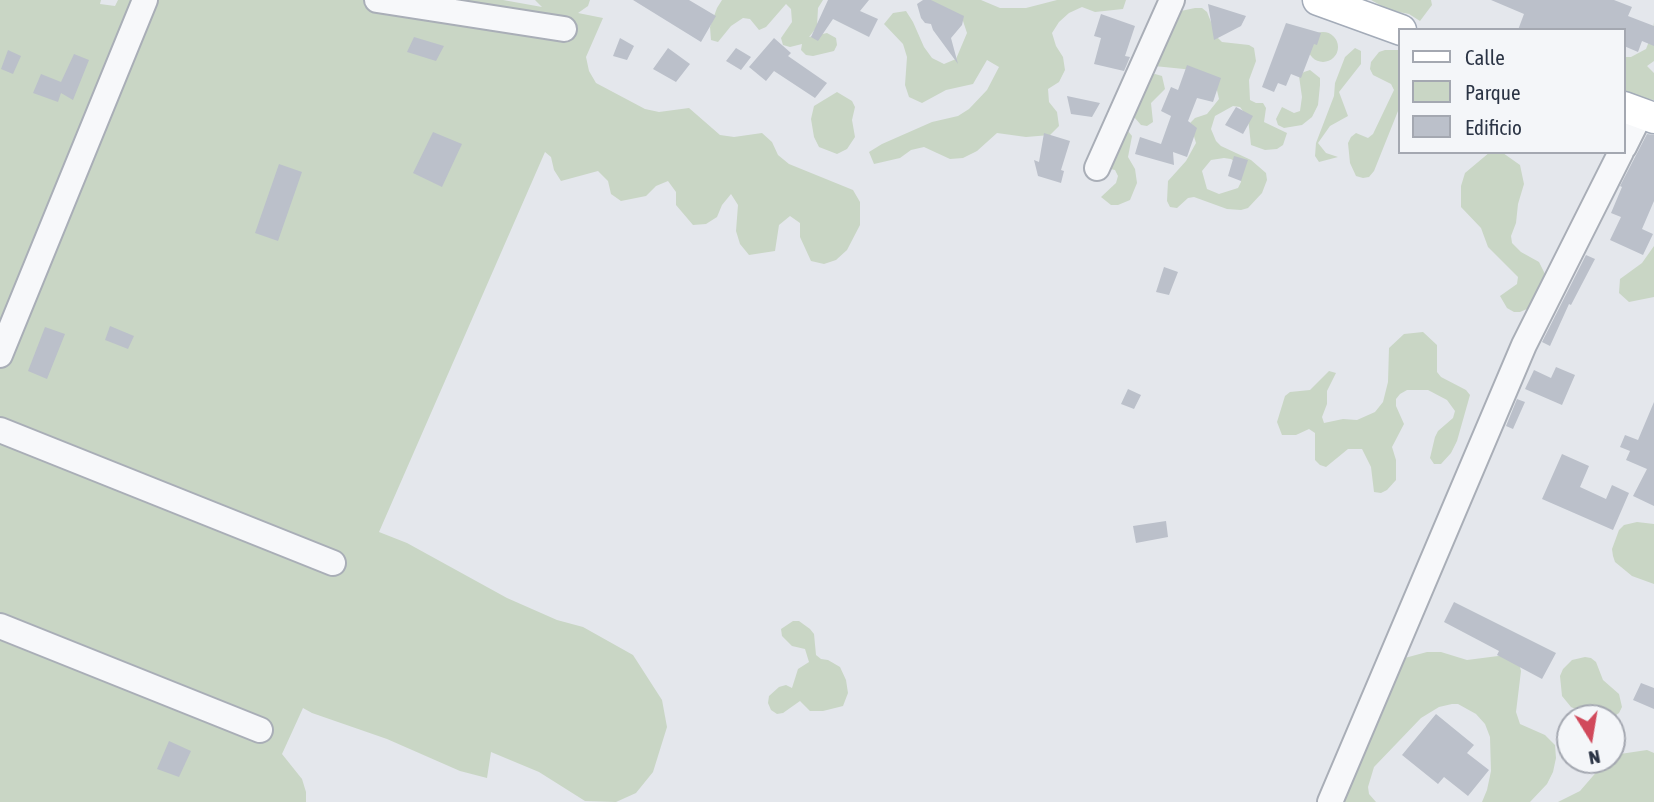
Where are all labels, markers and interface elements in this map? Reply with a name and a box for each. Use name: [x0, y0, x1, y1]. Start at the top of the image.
legend: [1398, 28, 1626, 154]
text: Calle: [1465, 45, 1505, 69]
text: Parque: [1465, 80, 1520, 104]
text: Edificio: [1465, 115, 1522, 139]
north arrow: [1556, 704, 1626, 774]
text: N: [1587, 746, 1602, 770]

